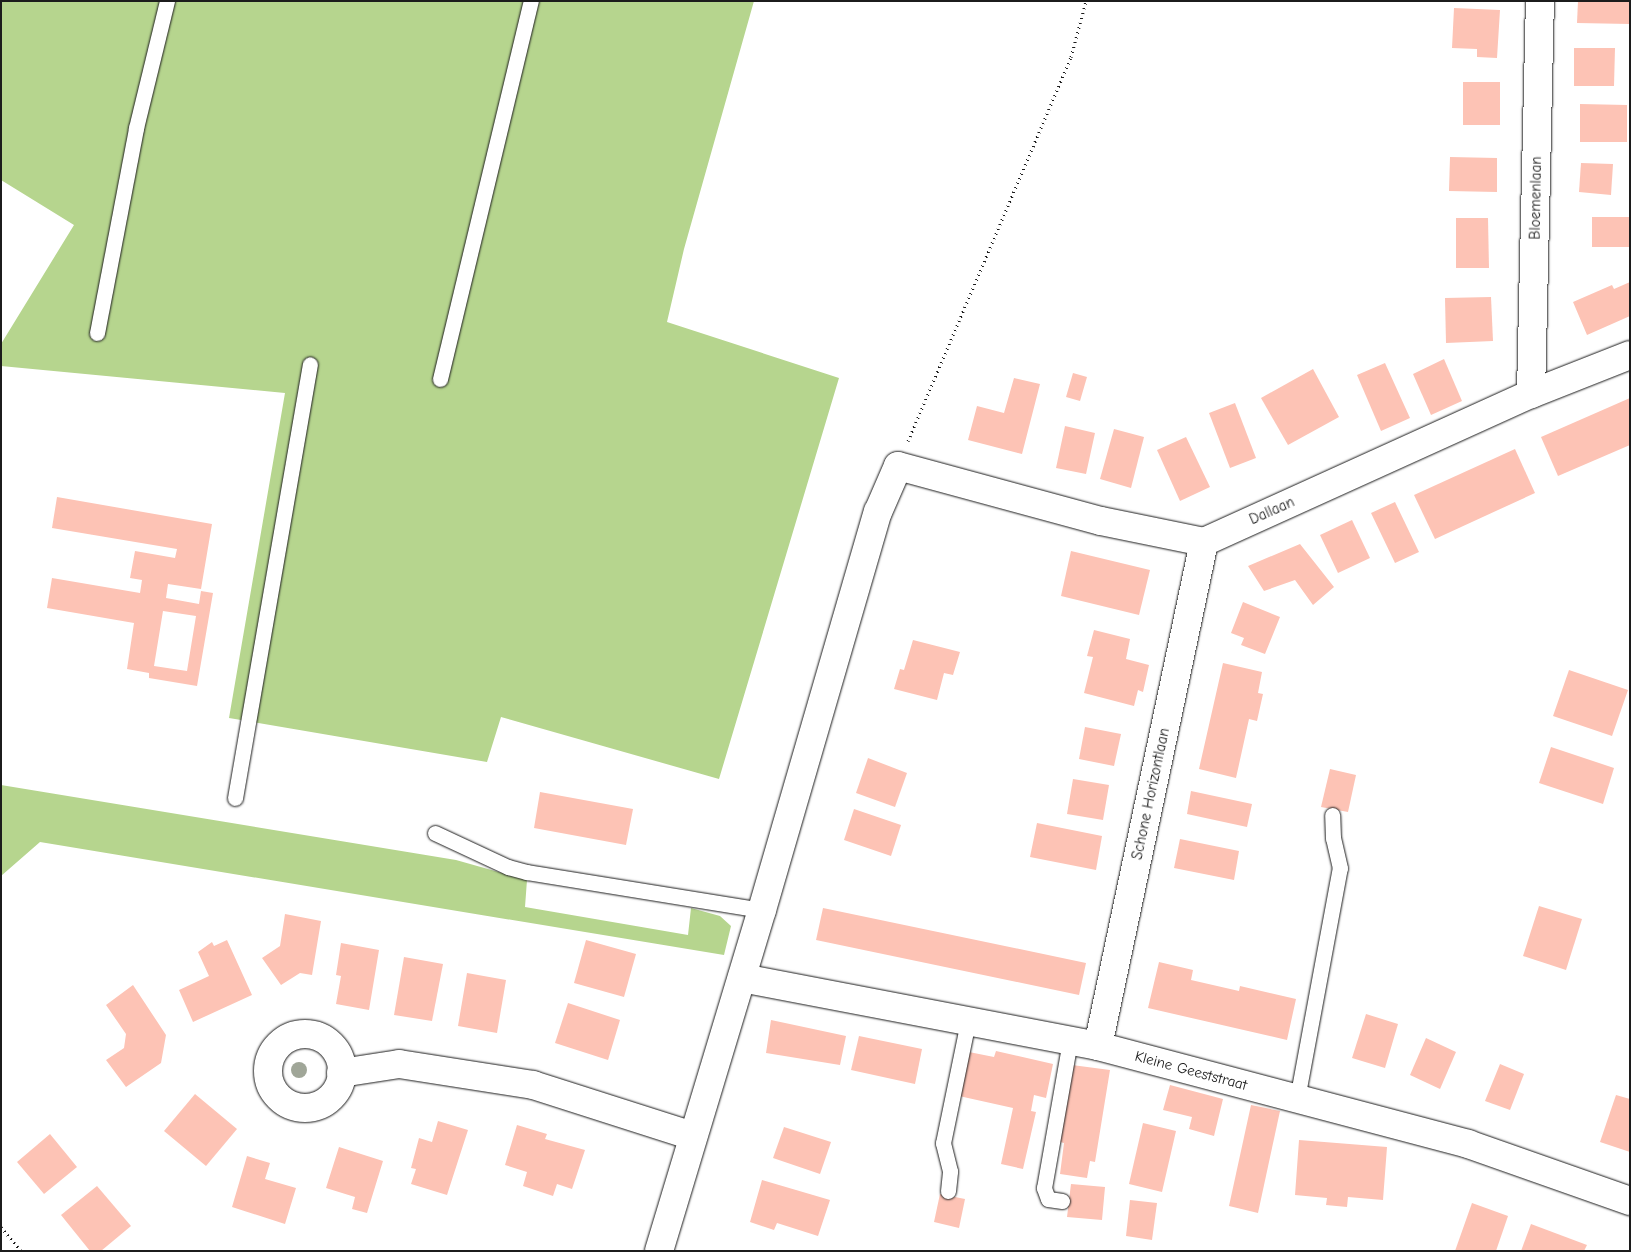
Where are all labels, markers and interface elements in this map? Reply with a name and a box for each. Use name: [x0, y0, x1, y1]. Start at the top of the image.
street label: Bloemenlaan: [1526, 156, 1546, 240]
street label: Dallaan: [1247, 493, 1297, 529]
street label: Schone Horizontlaan: [1128, 727, 1174, 861]
street label: Kleine Geeststraat: [1133, 1047, 1249, 1095]

